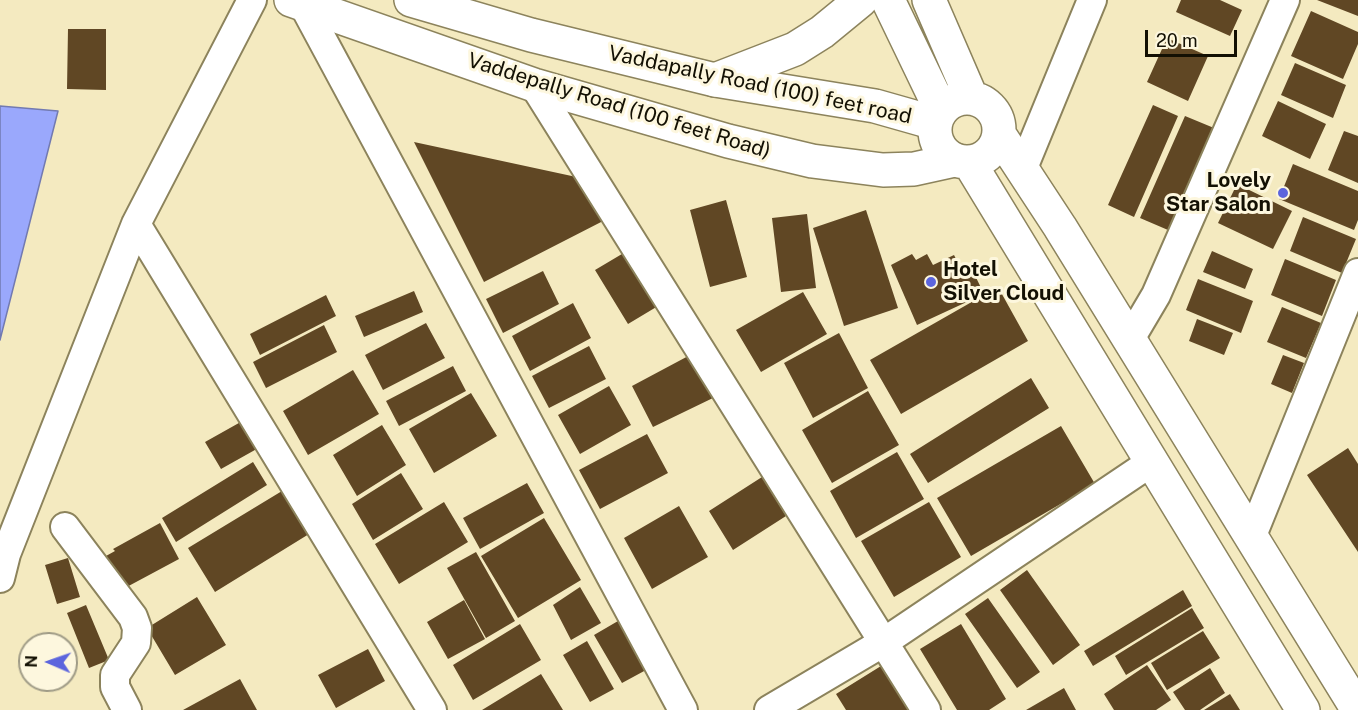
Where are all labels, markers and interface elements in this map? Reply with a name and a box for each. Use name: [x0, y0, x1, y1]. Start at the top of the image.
scale bar: [1148, 18, 1240, 56]
text: 20 m: [1156, 30, 1198, 51]
street label: Vaddapally Road (100) feet road: [606, 41, 914, 129]
street label: Vaddepally Road (100 feet Road): [464, 48, 774, 164]
place label: Lovely Star Salon: [1166, 168, 1271, 218]
marker: Lovely Star Salon: [1276, 186, 1290, 200]
place label: Hotel Silver Cloud: [943, 257, 1064, 307]
marker: Hotel Silver Cloud: [924, 275, 938, 289]
north arrow: [18, 632, 78, 692]
text: N: [22, 655, 41, 668]

